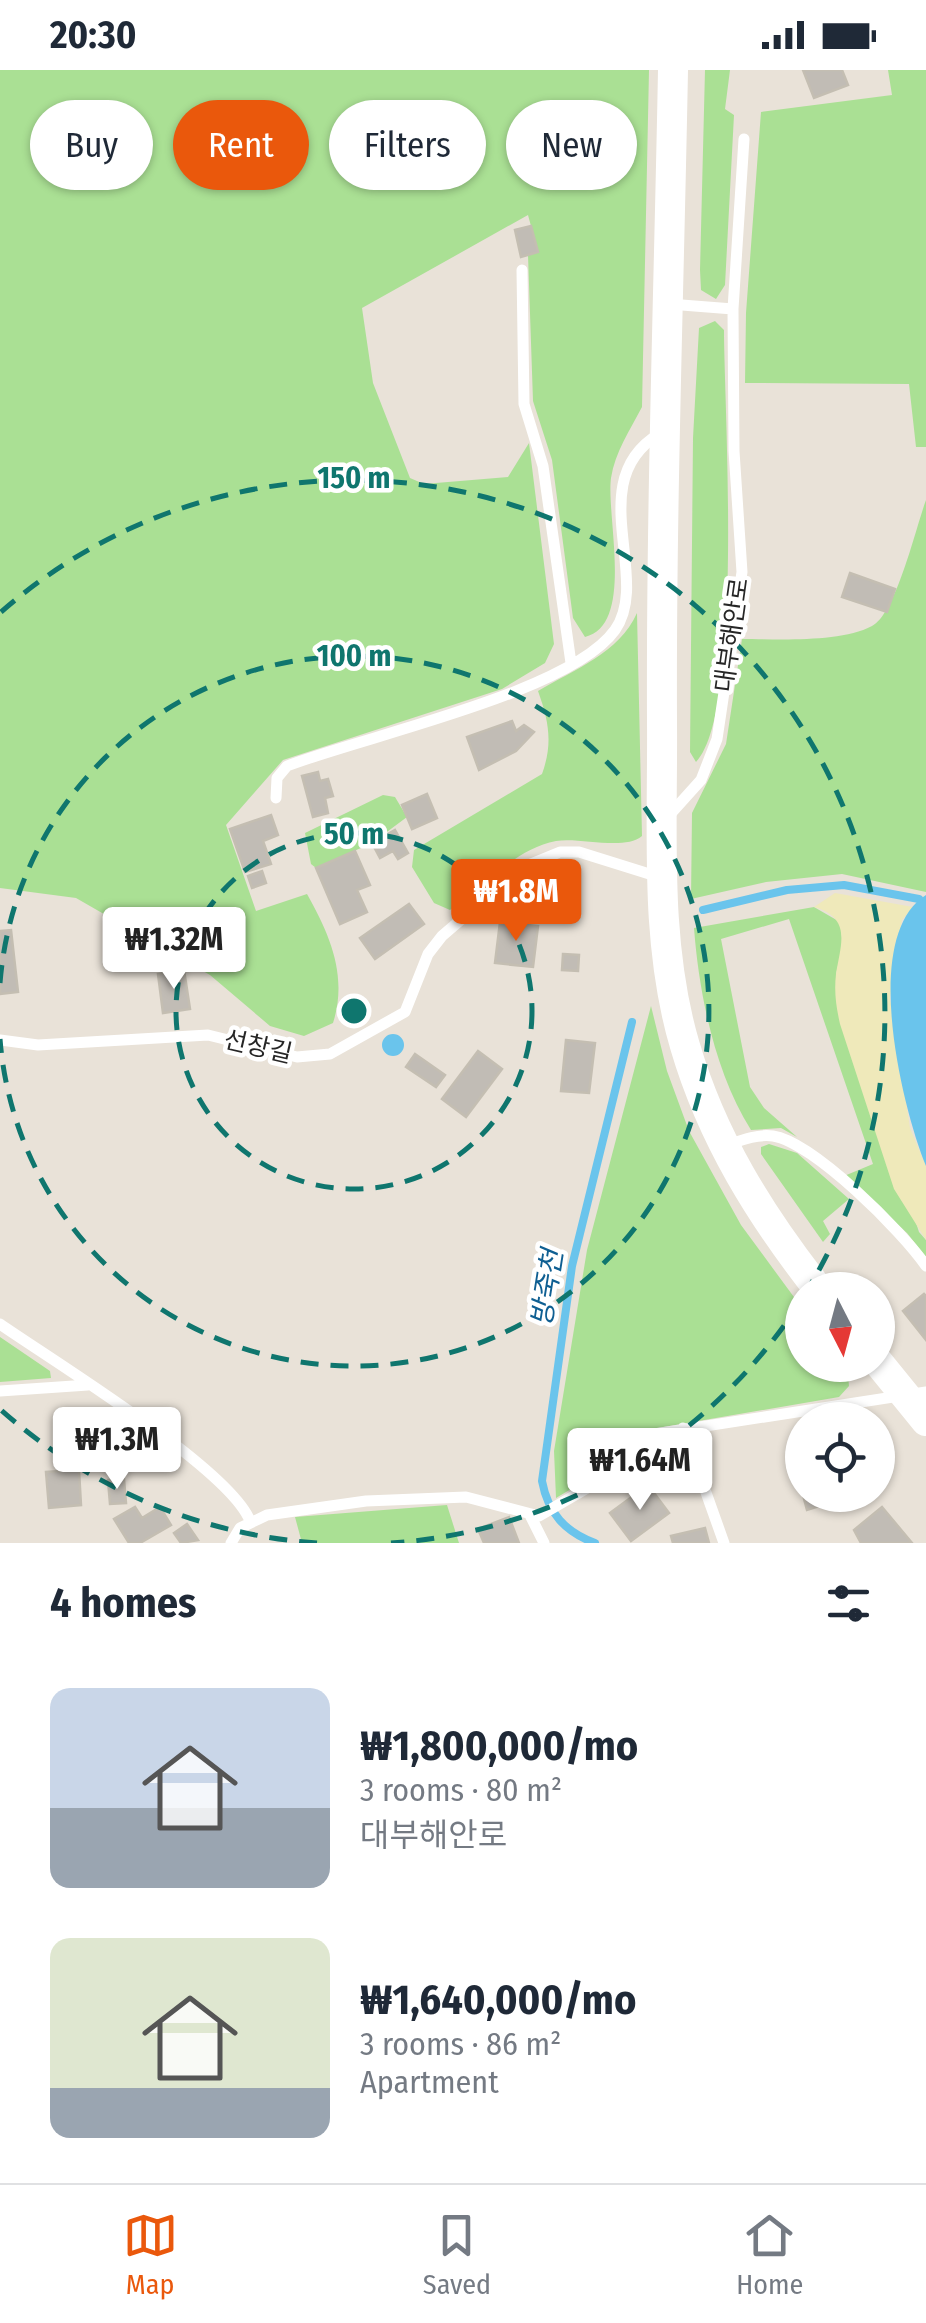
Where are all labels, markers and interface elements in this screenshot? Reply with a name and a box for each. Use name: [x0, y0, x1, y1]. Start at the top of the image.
text: 20:30: [50, 12, 136, 58]
chip: Buy: [30, 100, 153, 190]
chip: Rent: [173, 100, 309, 190]
chip: Filters: [329, 100, 486, 190]
chip: New: [506, 100, 637, 190]
text: 150 m: [318, 460, 390, 496]
street label: 대부해안로: [709, 576, 755, 694]
text: 100 m: [317, 638, 391, 674]
text: 50 m: [324, 816, 384, 852]
pin: ₩1.8M: [446, 859, 586, 944]
text: ₩1.8M: [473, 872, 559, 910]
pin: ₩1.32M: [93, 907, 255, 992]
text: ₩1.32M: [125, 920, 223, 958]
centre of rings: [336, 993, 372, 1029]
street label: 선창길: [221, 1025, 295, 1069]
water label: 방죽천: [525, 1244, 570, 1329]
north arrow: [785, 1272, 895, 1382]
map controls: [785, 1272, 895, 1512]
button: locate: [785, 1402, 895, 1512]
pin: ₩1.3M: [47, 1407, 187, 1492]
text: ₩1.3M: [75, 1420, 159, 1458]
pin: ₩1.64M: [559, 1428, 721, 1513]
text: ₩1.64M: [589, 1441, 691, 1479]
icon: filters: [821, 1576, 876, 1631]
text: 4 homes: [50, 1578, 197, 1628]
text: ₩1,800,000/mo: [360, 1721, 638, 1771]
icon: home: [130, 1728, 250, 1848]
text: 3 rooms · 80 m²: [360, 1771, 562, 1809]
text: 대부해안로: [360, 1816, 507, 1854]
text: ₩1,640,000/mo: [360, 1975, 636, 2025]
icon: home: [130, 1978, 250, 2098]
text: 3 rooms · 86 m²: [360, 2025, 561, 2063]
text: Apartment: [360, 2063, 499, 2101]
tab: Map: [123, 2208, 178, 2301]
tab: Saved: [423, 2208, 491, 2301]
tab: Home: [736, 2208, 803, 2301]

